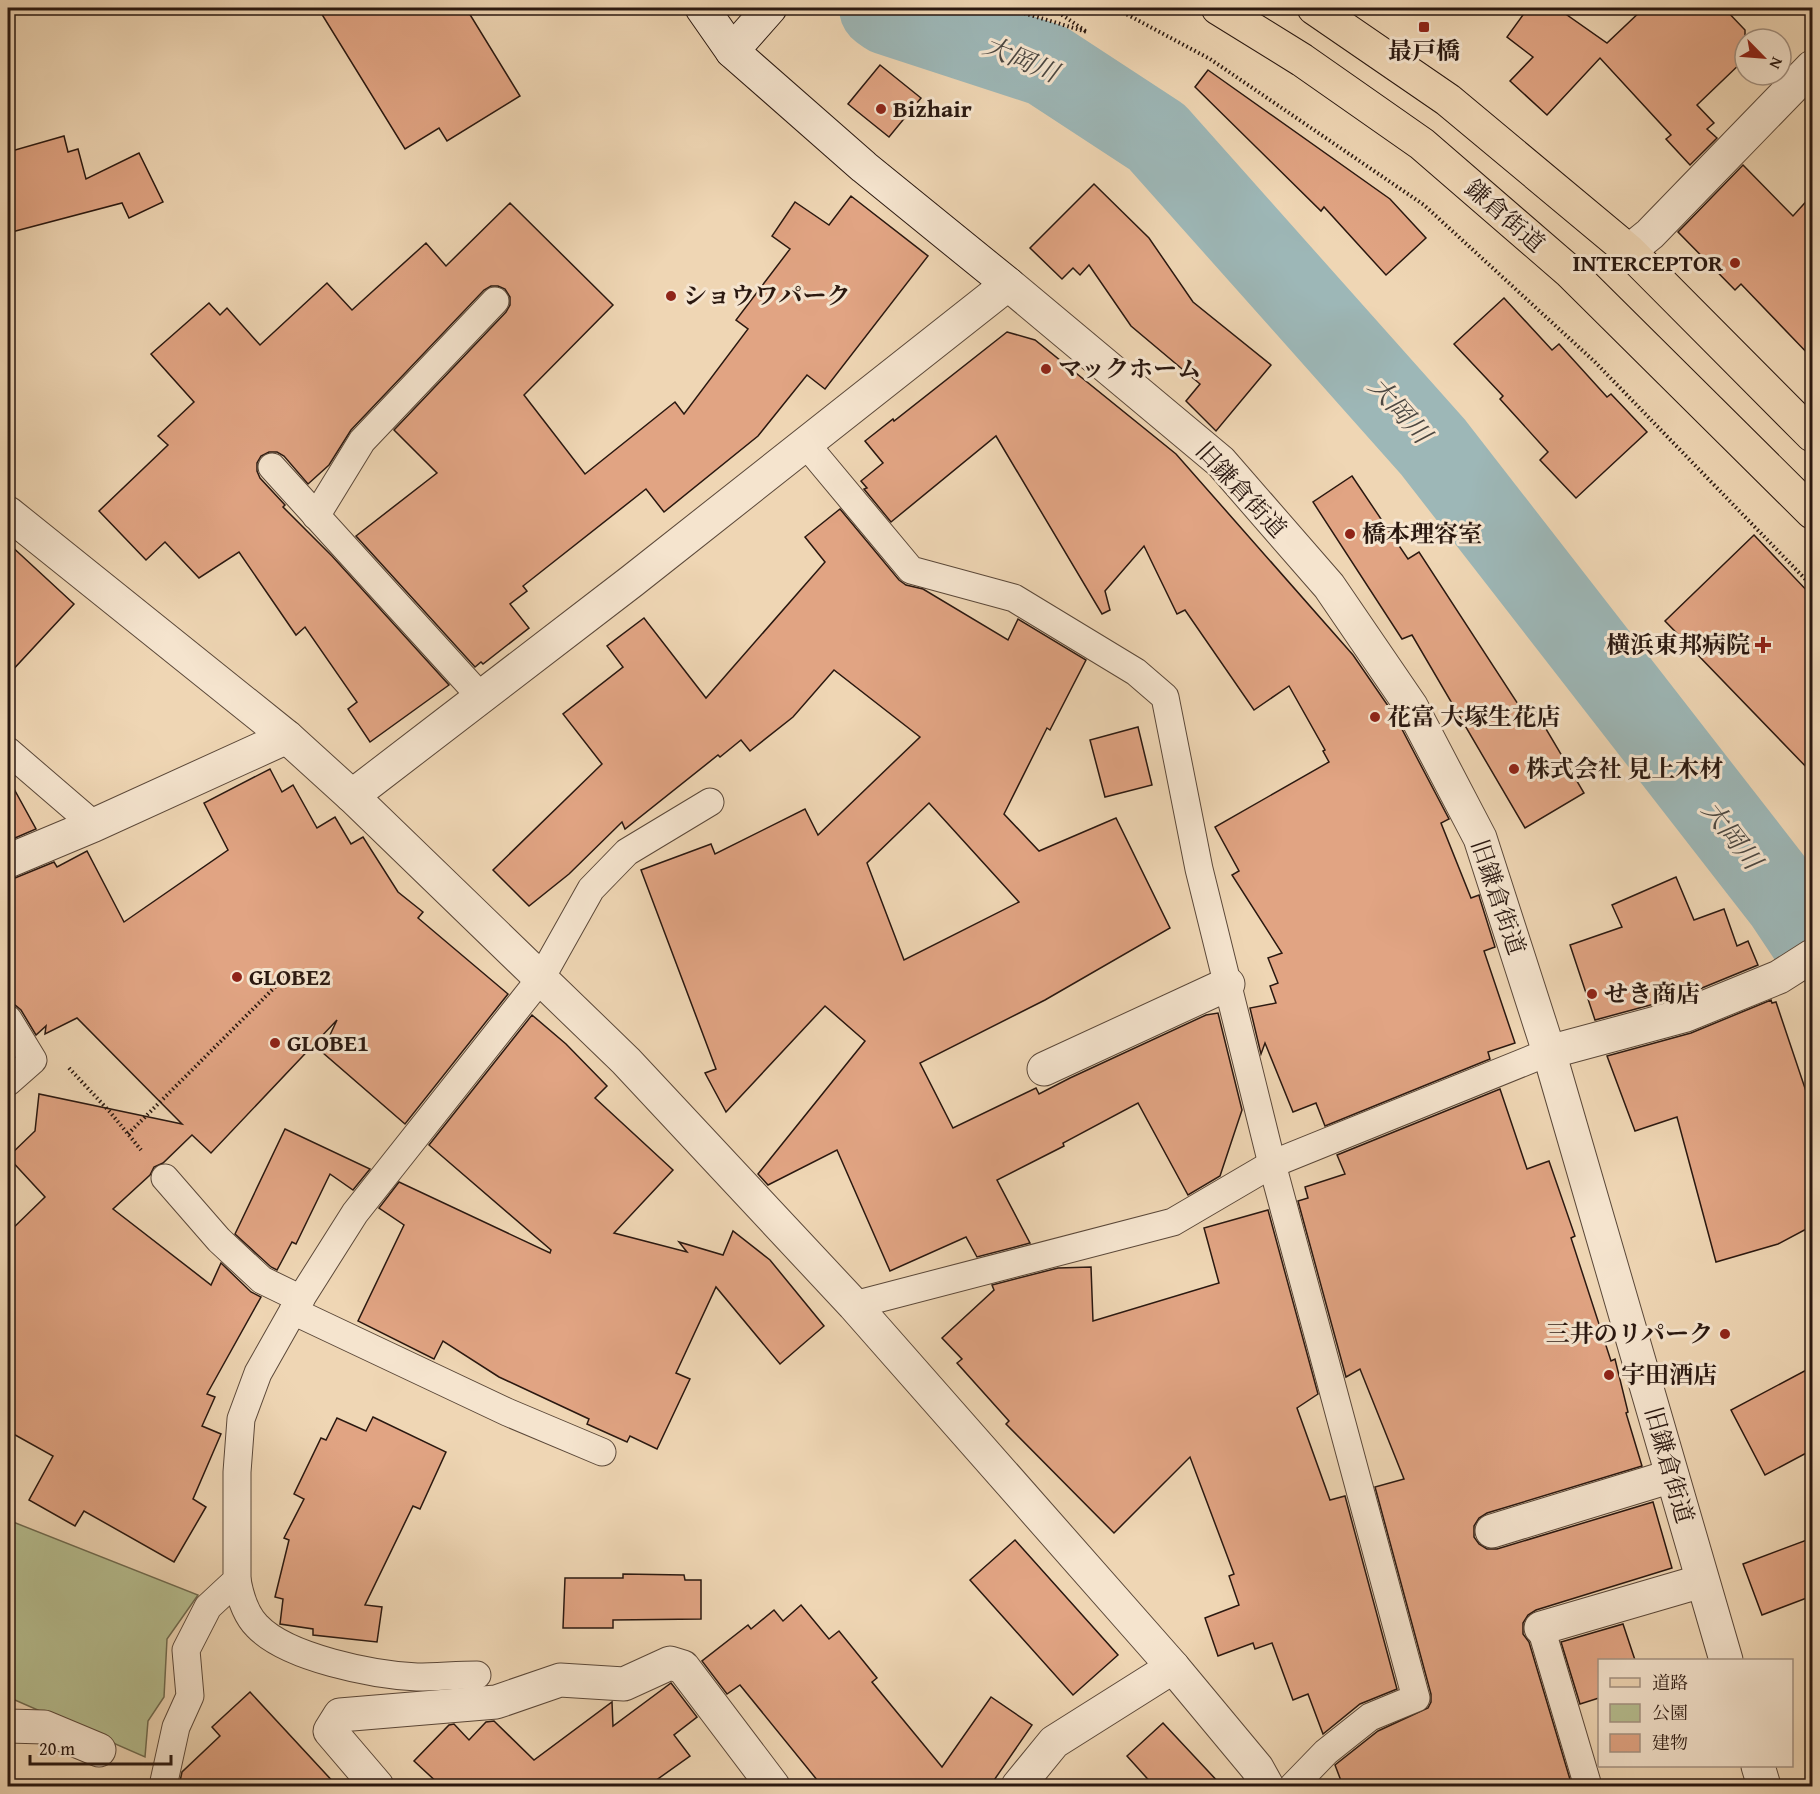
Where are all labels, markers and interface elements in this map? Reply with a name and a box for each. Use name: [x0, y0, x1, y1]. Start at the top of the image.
marker: 最戸橋: [1417, 20, 1431, 34]
water label: 大岡川: [978, 25, 1067, 93]
north arrow: [1733, 27, 1793, 87]
place label: 最戸橋: [1388, 33, 1460, 68]
text: N: [1763, 53, 1790, 74]
place label: Bizhair: [893, 91, 972, 126]
marker: Bizhair: [874, 102, 888, 116]
street label: 鎌倉街道: [1458, 171, 1553, 260]
place label: INTERCEPTOR: [1572, 245, 1723, 280]
marker: INTERCEPTOR: [1728, 256, 1742, 270]
place label: ショウワパーク: [683, 278, 851, 313]
marker: ショウワパーク: [664, 289, 678, 303]
place label: マックホーム: [1058, 351, 1201, 386]
marker: マックホーム: [1039, 362, 1053, 376]
water label: 大岡川: [1360, 368, 1443, 454]
street label: 旧鎌倉街道: [1188, 434, 1295, 545]
place label: 橋本理容室: [1362, 516, 1482, 551]
marker: 橋本理容室: [1343, 527, 1357, 541]
place label: 横浜東邦病院: [1606, 627, 1750, 662]
marker: 横浜東邦病院: [1754, 636, 1772, 654]
place label: 花富 大塚生花店: [1387, 699, 1560, 734]
marker: 花富 大塚生花店: [1368, 710, 1382, 724]
place label: 株式会社 見上木材: [1526, 751, 1723, 786]
marker: 株式会社 見上木材: [1507, 762, 1521, 776]
water label: 大岡川: [1693, 792, 1774, 880]
street label: 旧鎌倉街道: [1462, 834, 1535, 959]
place label: GLOBE2: [249, 959, 331, 994]
marker: GLOBE2: [230, 970, 244, 984]
place label: せき商店: [1604, 976, 1700, 1011]
marker: せき商店: [1585, 987, 1599, 1001]
place label: GLOBE1: [287, 1025, 369, 1060]
marker: GLOBE1: [268, 1036, 282, 1050]
place label: 三井のリパーク: [1546, 1316, 1713, 1351]
marker: 三井のリパーク: [1718, 1327, 1732, 1341]
place label: 宇田酒店: [1621, 1357, 1717, 1392]
marker: 宇田酒店: [1602, 1368, 1616, 1382]
street label: 旧鎌倉街道: [1636, 1402, 1703, 1527]
legend: [1598, 1659, 1793, 1767]
text: 道路: [1652, 1669, 1688, 1696]
text: 公園: [1652, 1699, 1688, 1726]
scale bar: [30, 1728, 171, 1766]
text: 建物: [1652, 1729, 1688, 1756]
text: 20 m: [39, 1735, 75, 1762]

